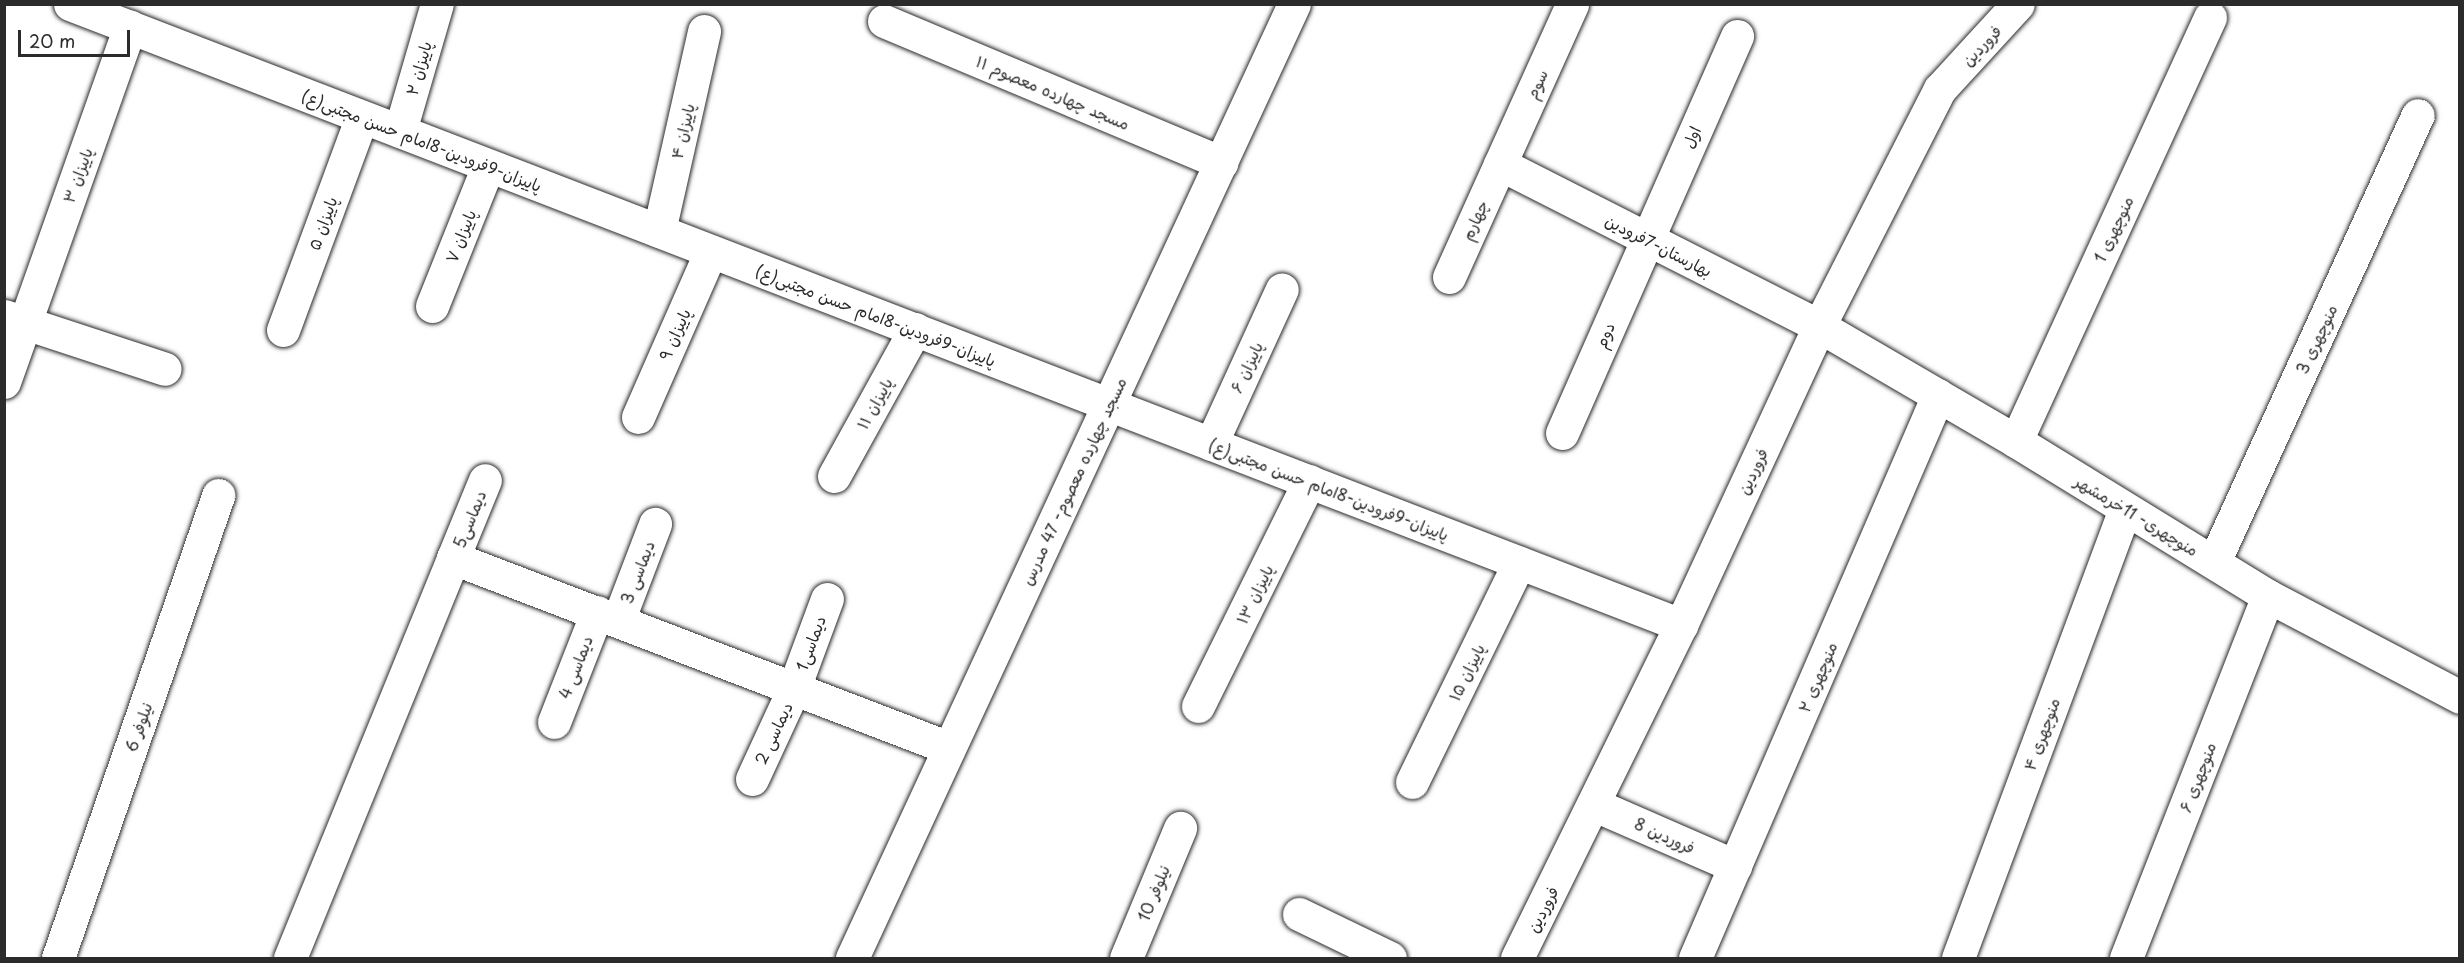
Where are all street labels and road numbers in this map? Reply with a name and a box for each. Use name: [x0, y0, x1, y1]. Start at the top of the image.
street label: فروردین: [1957, 21, 2005, 69]
street label: پاییزان ۲: [401, 39, 435, 97]
street label: مسجد چهارده معصوم ۱۱: [973, 51, 1133, 133]
street label: سوم: [1521, 66, 1551, 102]
street label: پاییزان-9فرودین-8امام حسن مجتبی(ع): [299, 85, 545, 195]
street label: پاییزان ۴: [666, 101, 698, 161]
street label: اول: [1678, 123, 1704, 151]
street label: پاییزان ۳: [58, 145, 96, 205]
street label: منوچهری 1: [2089, 193, 2137, 265]
street label: پاییزان ۵: [303, 194, 341, 252]
street label: چهارم: [1457, 197, 1491, 243]
street label: پاییزان ۷: [441, 207, 479, 265]
street label: بهارستان-7فرودین: [1602, 210, 1716, 280]
street label: پاییزان-9فرودین-8امام حسن مجتبی(ع): [753, 260, 999, 370]
street label: منوچهری 3: [2292, 301, 2340, 377]
street label: پاییزان ۹: [654, 305, 694, 363]
street label: دوم: [1590, 319, 1618, 351]
street label: پاییزان ۶: [1226, 338, 1266, 396]
street label: پاییزان ۱۱: [852, 374, 896, 432]
street label: مسجد چهارده معصوم- 47 مدرس: [1016, 374, 1130, 588]
street label: پاییزان-9فرودین-8امام حسن مجتبی(ع): [1206, 434, 1452, 544]
street label: فروردین: [1733, 445, 1771, 497]
street label: منوچهری- 11خرمشهر: [2072, 471, 2202, 559]
street label: دیماسی5: [449, 487, 489, 551]
street label: دیماسی 3: [616, 538, 658, 606]
street label: پاییزان ۱۳: [1232, 561, 1276, 627]
street label: 1دیماسی: [791, 613, 829, 673]
street label: دیماسی 4: [554, 633, 596, 701]
street label: منوچهری ۲: [1794, 639, 1840, 715]
street label: پاییزان ۱۵: [1444, 640, 1488, 704]
street label: منوچهری ۴: [2019, 695, 2063, 773]
street label: دیماسی 2: [750, 699, 796, 767]
street label: نیلوفر 6: [121, 700, 155, 754]
street label: منوچهری ۶: [2175, 739, 2219, 815]
street label: 8 فروردین: [1632, 813, 1698, 857]
street label: نیلوفر 10: [1133, 862, 1173, 924]
street label: فروردین: [1522, 883, 1562, 935]

